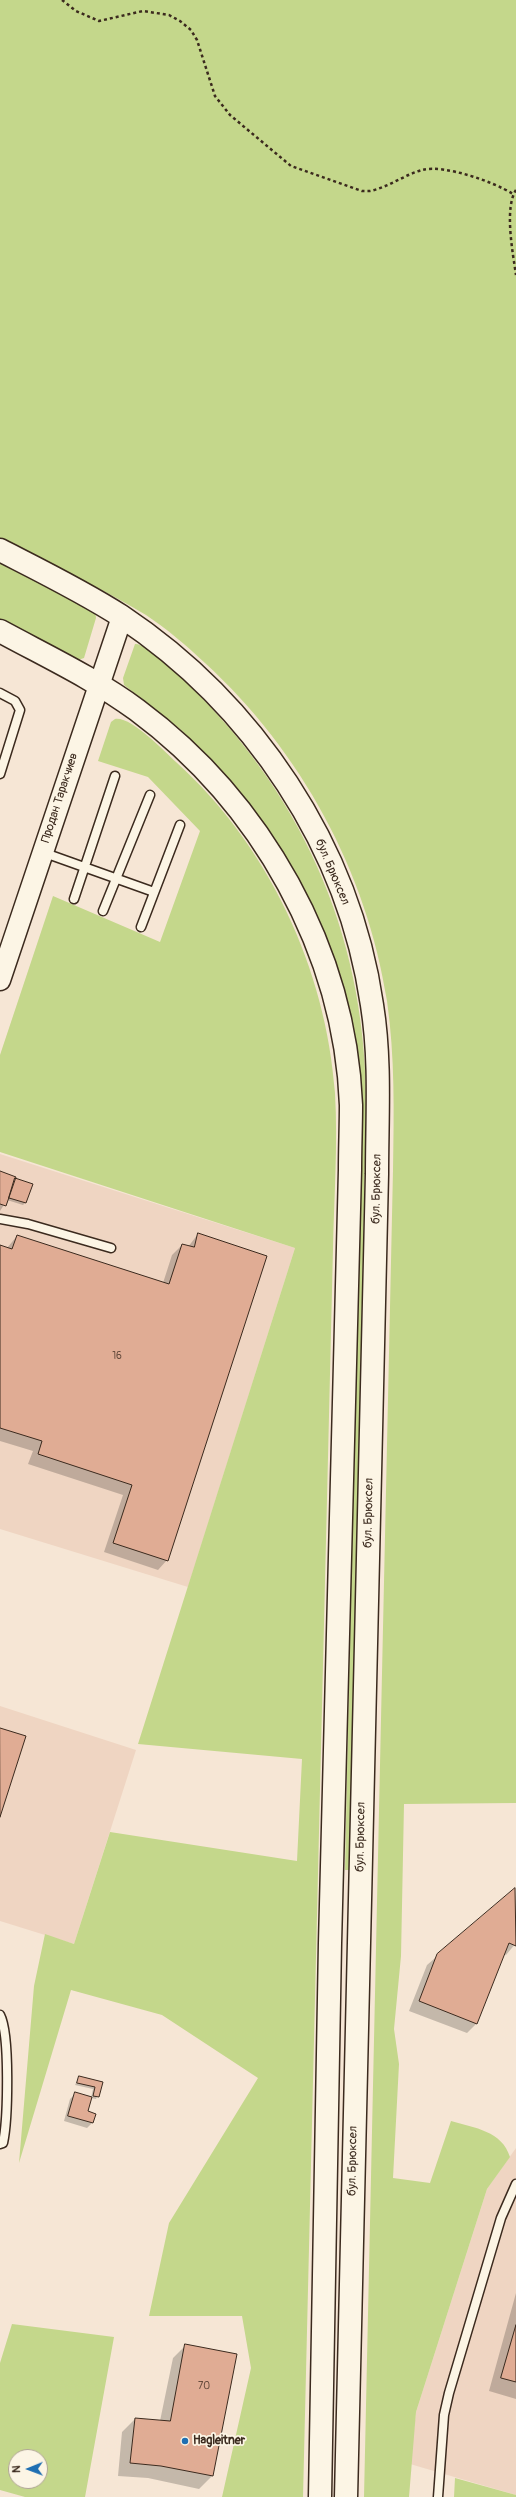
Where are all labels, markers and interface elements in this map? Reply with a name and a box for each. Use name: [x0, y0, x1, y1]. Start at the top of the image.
street label: Продан Таракчиев: [39, 751, 81, 845]
street label: бул. Брюксел: [312, 837, 352, 907]
street label: бул. Брюксел: [369, 1154, 385, 1224]
house number: 16: [112, 1350, 122, 1362]
street label: бул. Брюксел: [361, 1478, 377, 1548]
street label: бул. Брюксел: [353, 1802, 369, 1872]
street label: бул. Брюксел: [345, 2126, 361, 2196]
house number: 70: [198, 2380, 210, 2392]
place label: Hagleitner: [193, 2434, 245, 2448]
marker: Hagleitner: [180, 2436, 190, 2446]
north arrow: [8, 2449, 48, 2489]
text: N: [10, 2465, 23, 2473]

